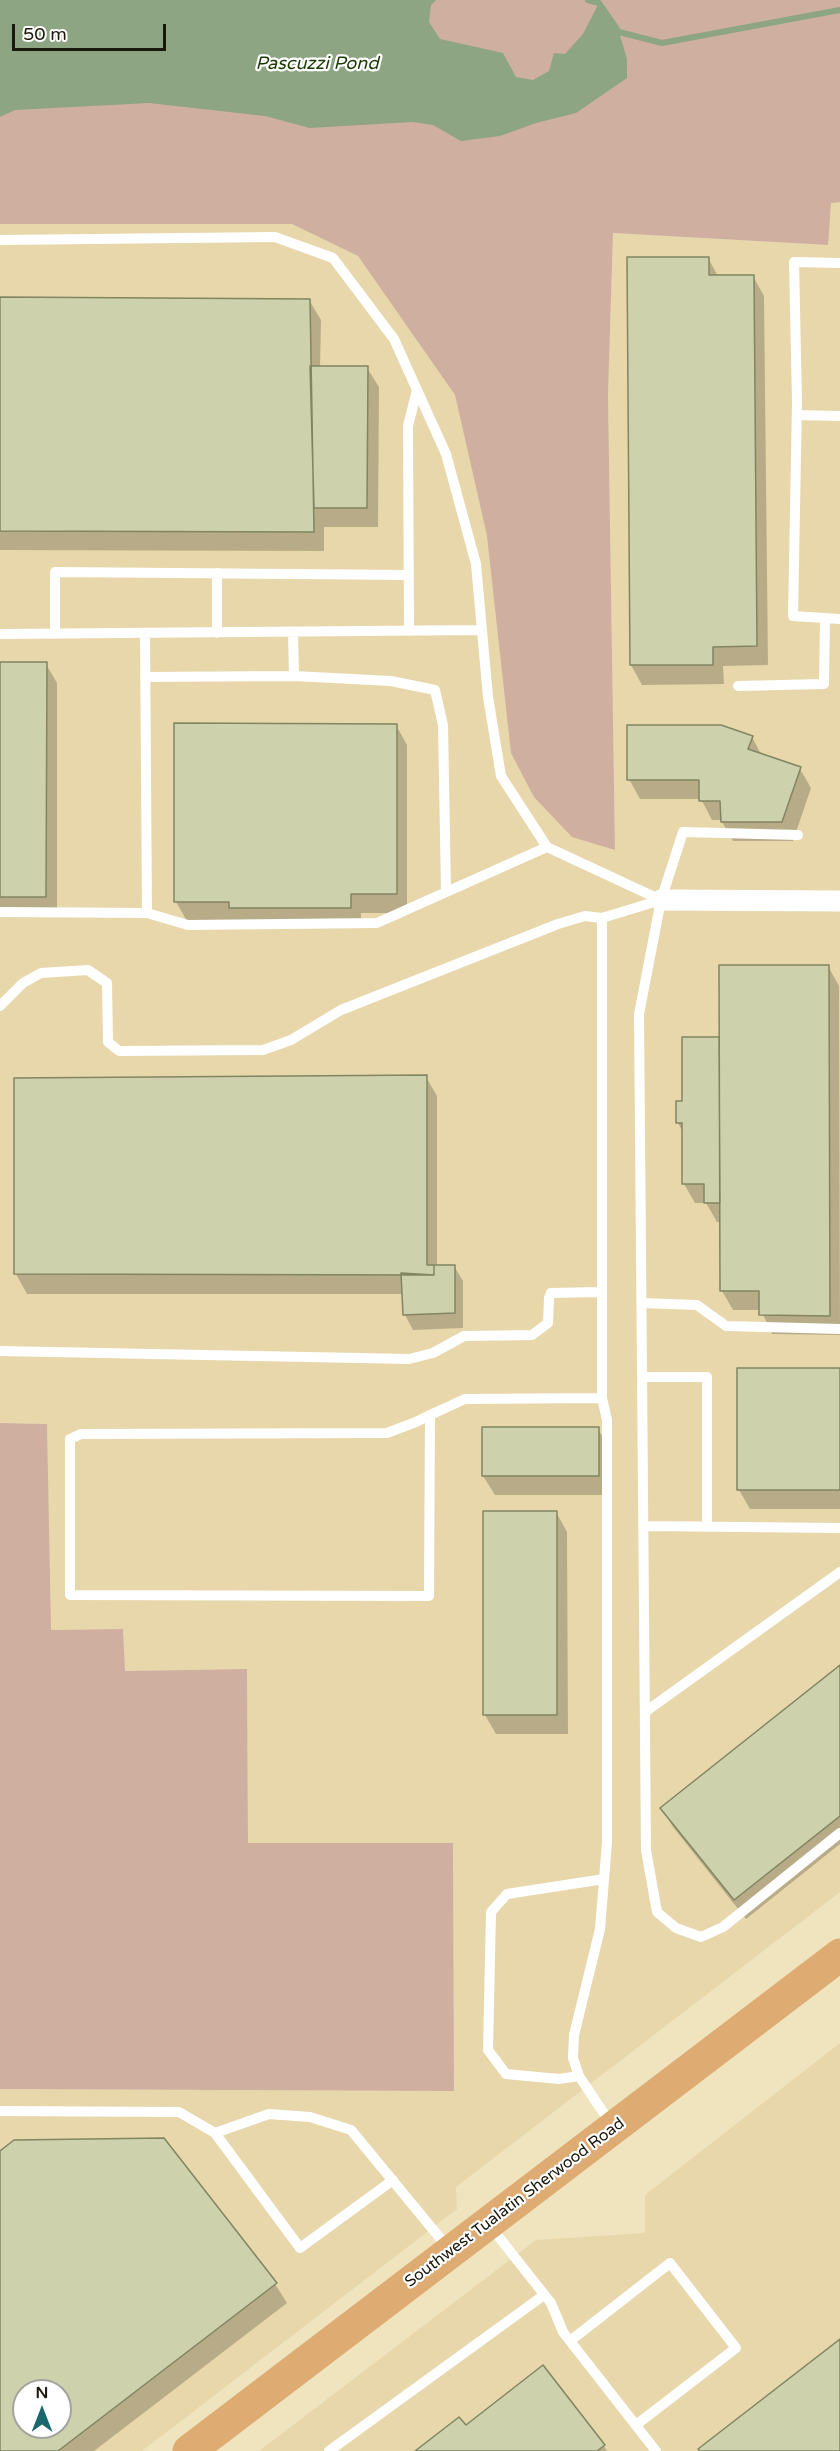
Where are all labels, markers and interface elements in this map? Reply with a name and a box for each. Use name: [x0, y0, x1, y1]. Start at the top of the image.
scale bar: [15, 12, 170, 50]
text: 50 m: [23, 23, 67, 45]
water label: Pascuzzi Pond: [255, 53, 379, 75]
street label: Southwest Tualatin Sherwood Road: [401, 2114, 629, 2292]
north arrow: [12, 2379, 72, 2439]
text: N: [36, 2383, 48, 2403]

